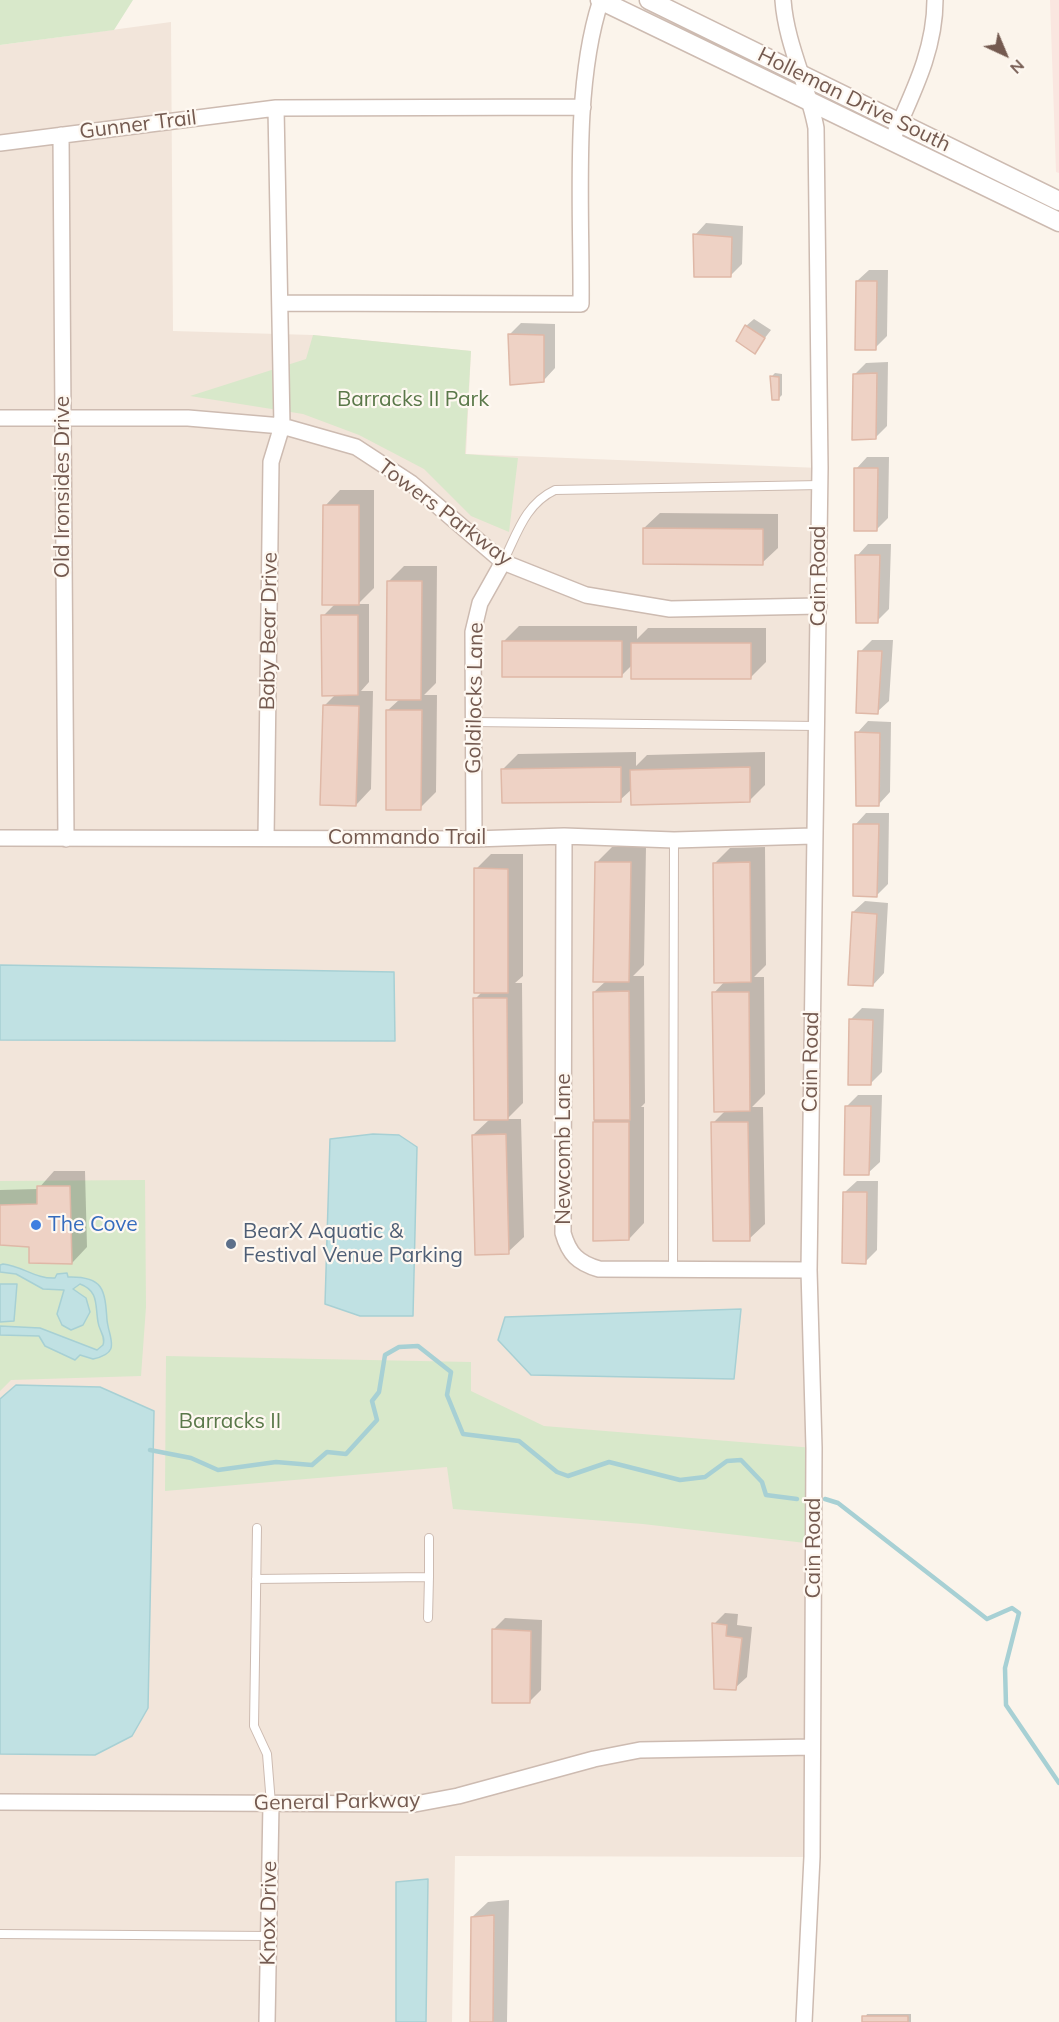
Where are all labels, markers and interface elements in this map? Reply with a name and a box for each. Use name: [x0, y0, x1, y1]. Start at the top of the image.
north arrow: [975, 24, 1035, 84]
street label: Holleman Drive South: [753, 42, 955, 158]
text: N: [1006, 56, 1029, 78]
street label: Gunner Trail: [78, 105, 198, 145]
park label: Barracks II Park: [337, 387, 489, 413]
street label: Old Ironsides Drive: [50, 396, 76, 578]
street label: Towers Parkway: [373, 454, 517, 572]
street label: Cain Road: [806, 526, 832, 626]
street label: Baby Bear Drive: [255, 552, 283, 710]
street label: Goldilocks Lane: [461, 622, 489, 774]
street label: Commando Trail: [328, 825, 486, 851]
street label: Cain Road: [798, 1011, 824, 1113]
street label: Newcomb Lane: [551, 1073, 577, 1225]
place label: The Cove: [48, 1212, 138, 1238]
marker: The Cove: [29, 1218, 43, 1232]
place label: BearX Aquatic & Festival Venue Parking: [243, 1219, 463, 1269]
marker: BearX Aquatic & Festival Venue Parking: [224, 1237, 238, 1251]
park label: Barracks II: [179, 1409, 281, 1435]
street label: Cain Road: [801, 1498, 827, 1598]
street label: General Parkway: [253, 1788, 421, 1816]
street label: Knox Drive: [255, 1860, 283, 1966]

